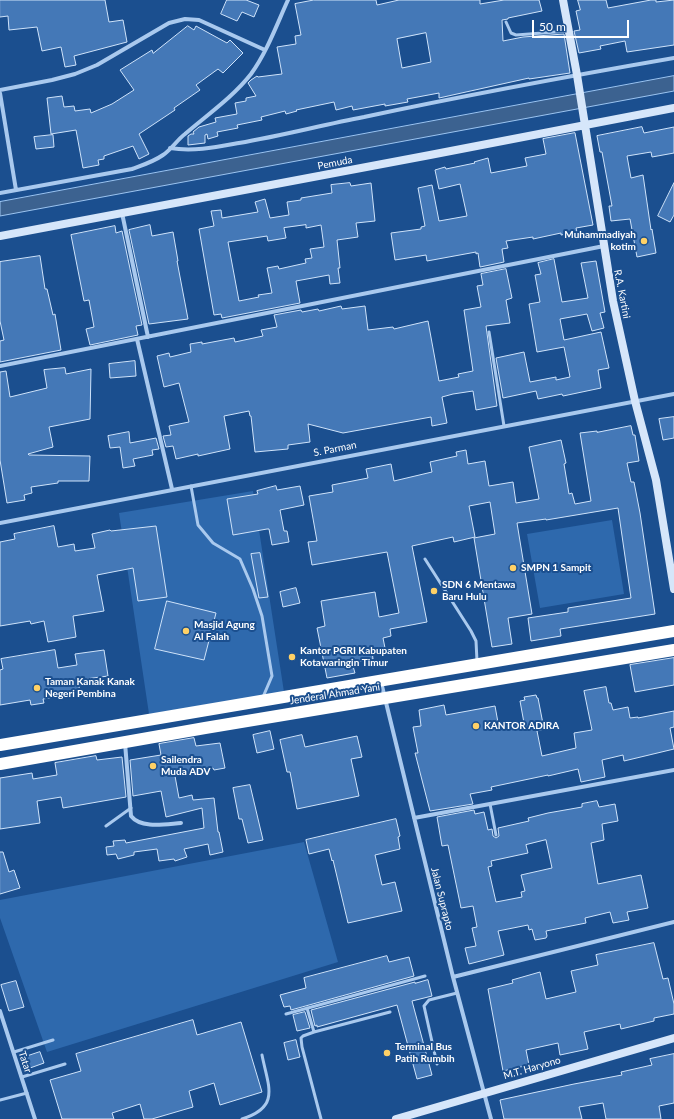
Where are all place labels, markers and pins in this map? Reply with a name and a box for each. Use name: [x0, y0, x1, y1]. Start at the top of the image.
place label: Muhammadiyah kotim: [564, 229, 636, 252]
marker: Muhammadiyah kotim: [639, 236, 649, 246]
place label: SMPN 1 Sampit: [521, 562, 591, 574]
marker: SMPN 1 Sampit: [508, 563, 518, 573]
place label: SDN 6 Mentawa Baru Hulu: [442, 579, 515, 602]
marker: SDN 6 Mentawa Baru Hulu: [429, 586, 439, 596]
place label: Masjid Agung Al Falah: [194, 619, 255, 642]
marker: Masjid Agung Al Falah: [181, 626, 191, 636]
place label: Kantor PGRI Kabupaten Kotawaringin Timur: [300, 645, 407, 668]
marker: Kantor PGRI Kabupaten Kotawaringin Timur: [287, 652, 297, 662]
place label: Taman Kanak Kanak Negeri Pembina: [45, 676, 135, 700]
marker: Taman Kanak Kanak Negeri Pembina: [32, 683, 42, 693]
place label: KANTOR ADIRA: [484, 720, 559, 732]
marker: KANTOR ADIRA: [471, 721, 481, 731]
place label: Sailendra Muda ADV: [161, 754, 210, 778]
marker: Sailendra Muda ADV: [148, 761, 158, 771]
place label: Terminal Bus Patih Rumbih: [395, 1041, 455, 1064]
marker: Terminal Bus Patih Rumbih: [382, 1048, 392, 1058]

